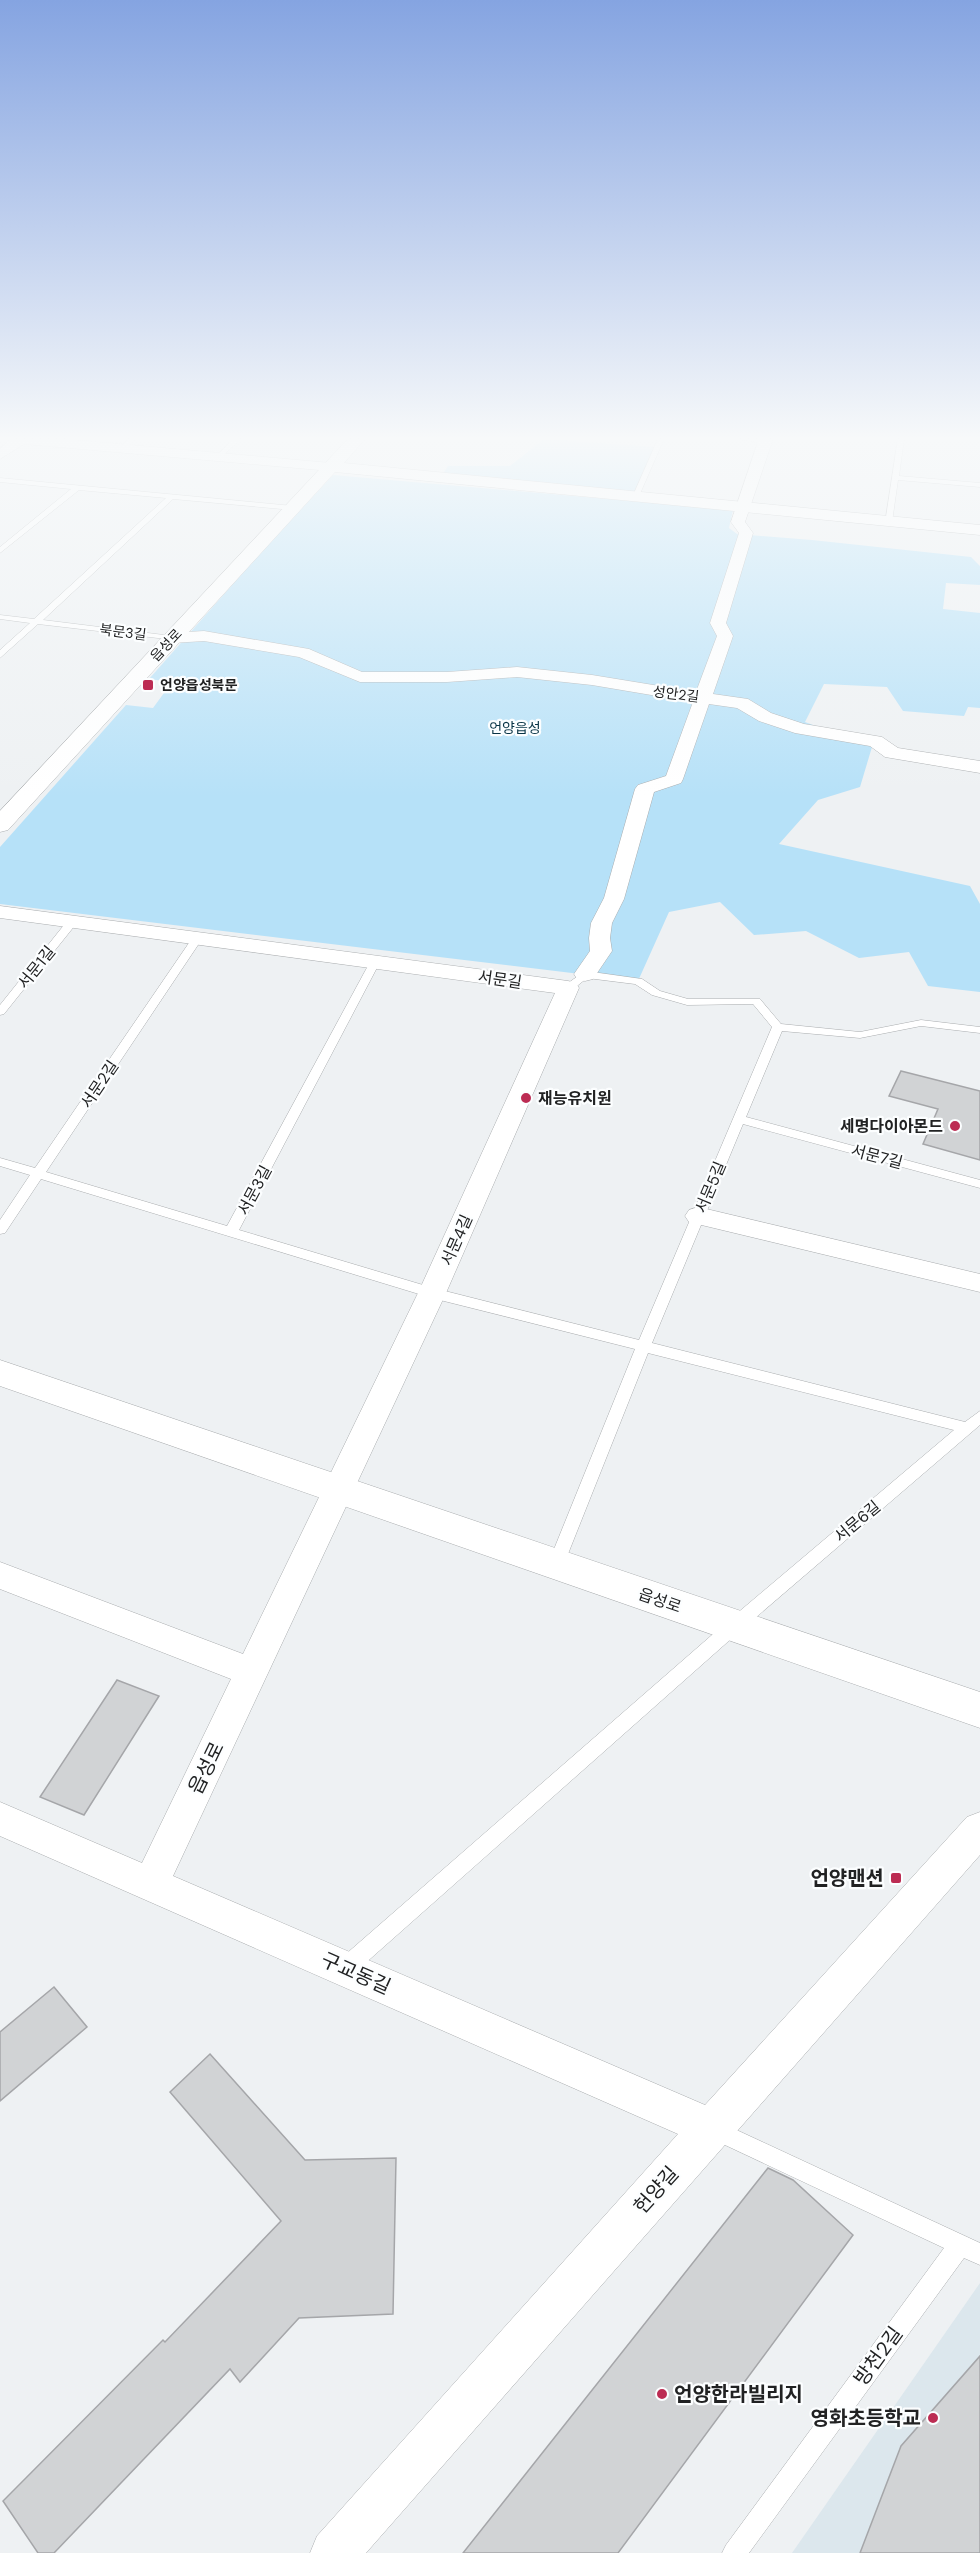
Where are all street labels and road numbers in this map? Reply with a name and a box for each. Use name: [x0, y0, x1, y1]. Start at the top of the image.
street label: 북문3길: [99, 620, 147, 644]
street label: 읍성로: [146, 625, 186, 665]
street label: 성안2길: [652, 682, 700, 706]
street label: 서문1길: [13, 942, 60, 993]
street label: 서문길: [477, 966, 523, 993]
street label: 서문2길: [76, 1056, 123, 1112]
street label: 서문7길: [849, 1140, 905, 1173]
street label: 서문5길: [690, 1158, 731, 1216]
street label: 서문3길: [233, 1162, 276, 1219]
street label: 서문4길: [436, 1211, 477, 1269]
street label: 서문6길: [830, 1496, 885, 1547]
street label: 읍성로: [636, 1583, 684, 1618]
street label: 읍성로: [182, 1737, 230, 1799]
street label: 구교동길: [317, 1946, 395, 2000]
street label: 헌양길: [628, 2161, 684, 2219]
street label: 방천2길: [848, 2321, 908, 2391]

